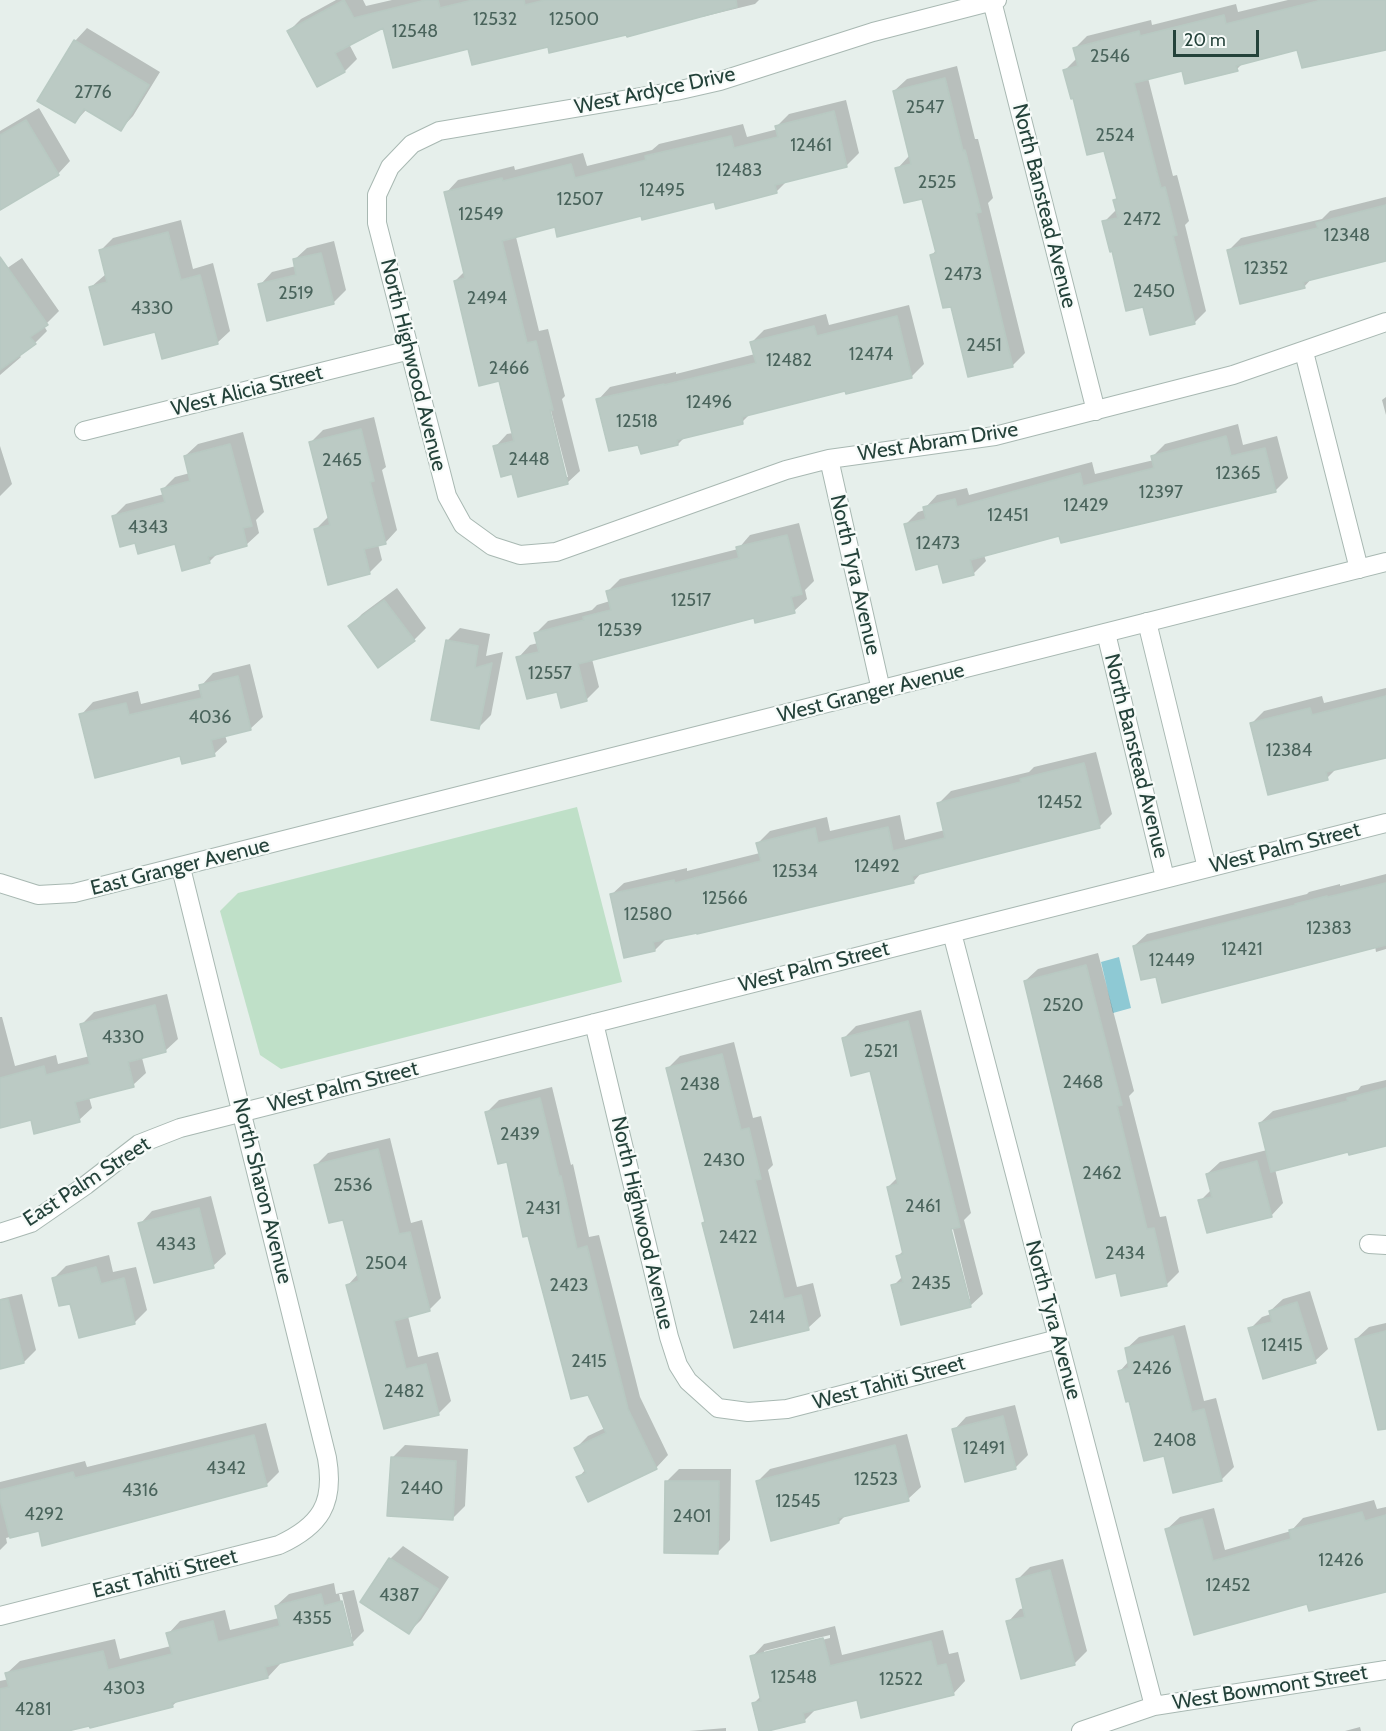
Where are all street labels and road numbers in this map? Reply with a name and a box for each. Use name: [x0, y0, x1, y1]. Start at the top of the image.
street label: West Ardyce Drive: [572, 62, 738, 120]
street label: North Banstead Avenue: [1006, 101, 1082, 311]
street label: North Highwood Avenue: [374, 256, 452, 474]
street label: West Alicia Street: [169, 360, 325, 422]
street label: West Abram Drive: [856, 417, 1020, 467]
street label: North Tyra Avenue: [824, 492, 886, 658]
street label: North Banstead Avenue: [1098, 651, 1174, 861]
street label: West Granger Avenue: [775, 658, 967, 728]
street label: West Palm Street: [1207, 817, 1363, 879]
street label: East Granger Avenue: [88, 833, 272, 901]
street label: West Palm Street: [736, 936, 892, 998]
street label: West Palm Street: [265, 1056, 421, 1118]
street label: North Sharon Avenue: [227, 1096, 297, 1286]
street label: North Highwood Avenue: [605, 1114, 679, 1332]
street label: East Palm Street: [19, 1132, 155, 1232]
street label: North Tyra Avenue: [1020, 1238, 1086, 1402]
street label: West Tahiti Street: [810, 1351, 968, 1415]
street label: East Tahiti Street: [90, 1544, 240, 1604]
street label: West Bowmont Street: [1171, 1660, 1369, 1716]

